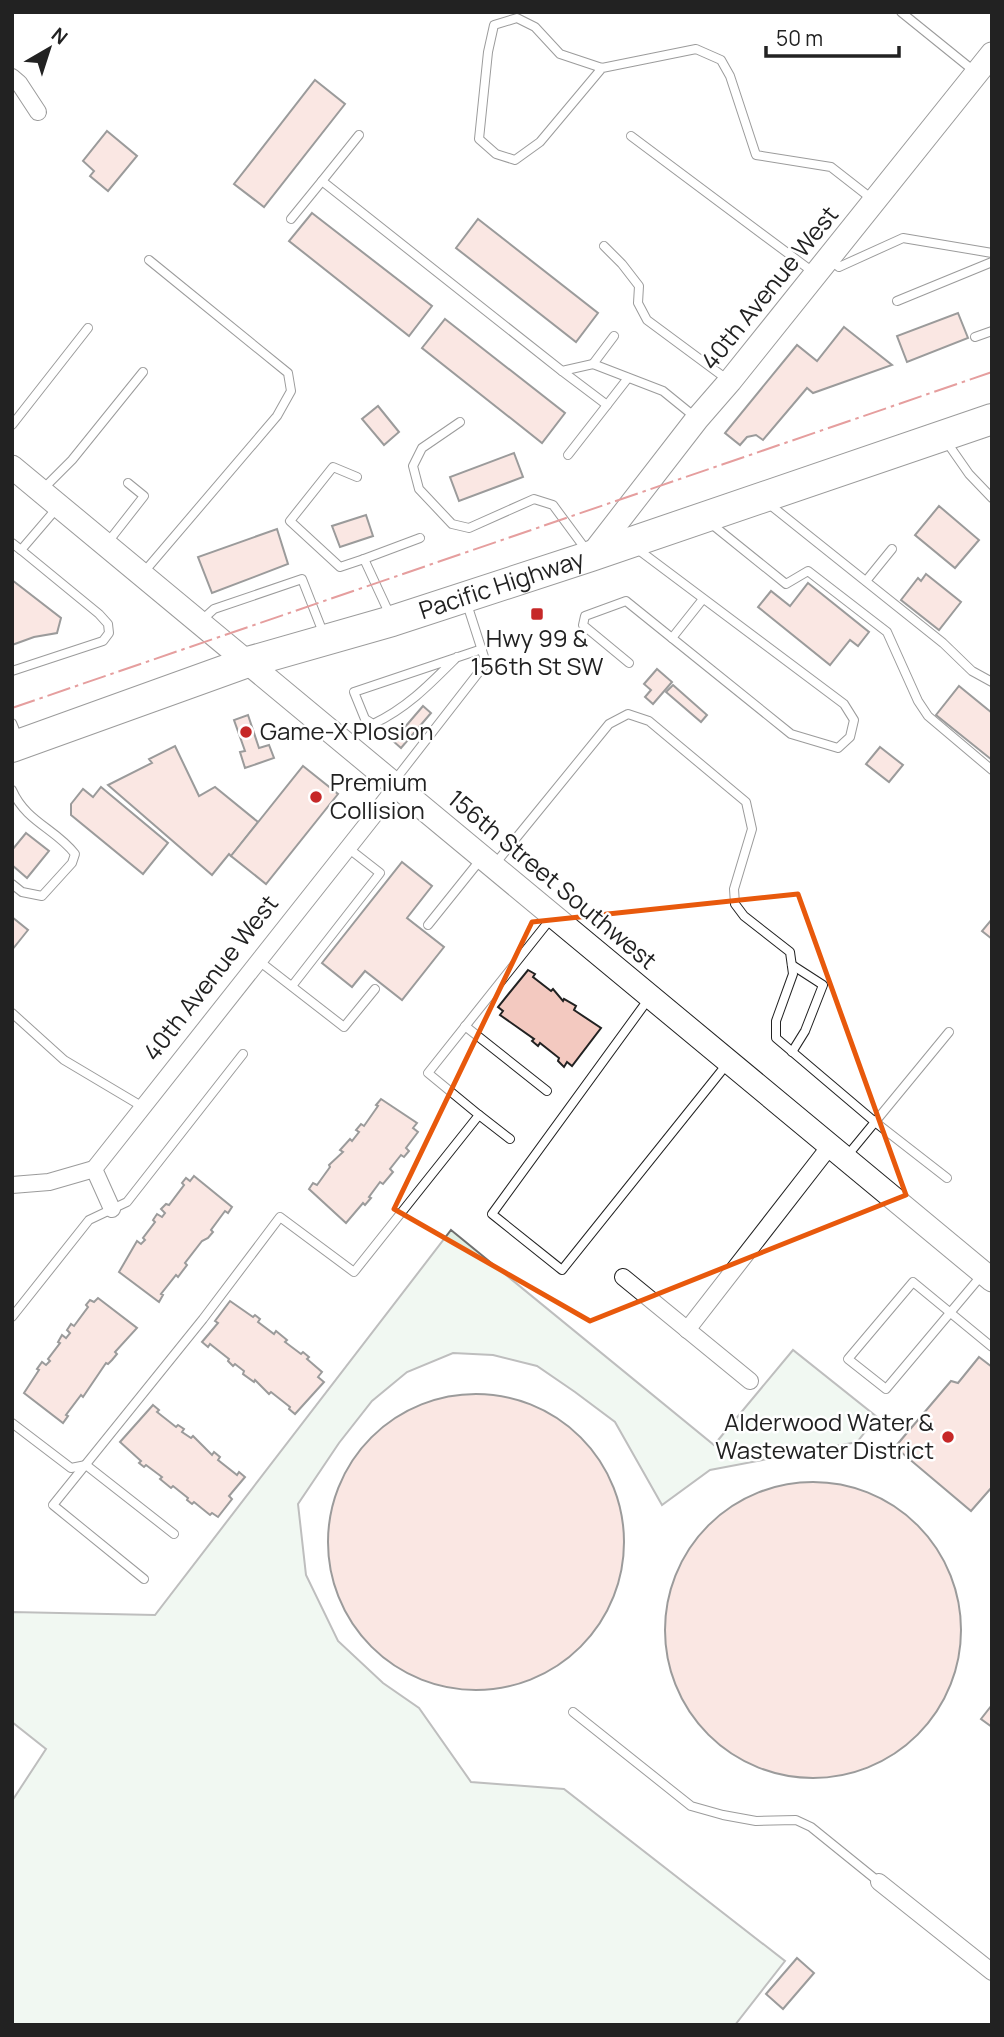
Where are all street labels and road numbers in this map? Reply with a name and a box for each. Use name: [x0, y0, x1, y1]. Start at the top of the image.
street label: 40th Avenue West: [693, 198, 845, 376]
street label: Pacific Highway: [414, 541, 588, 626]
street label: 156th Street Southwest: [441, 782, 664, 976]
street label: 40th Avenue West: [135, 887, 285, 1067]

